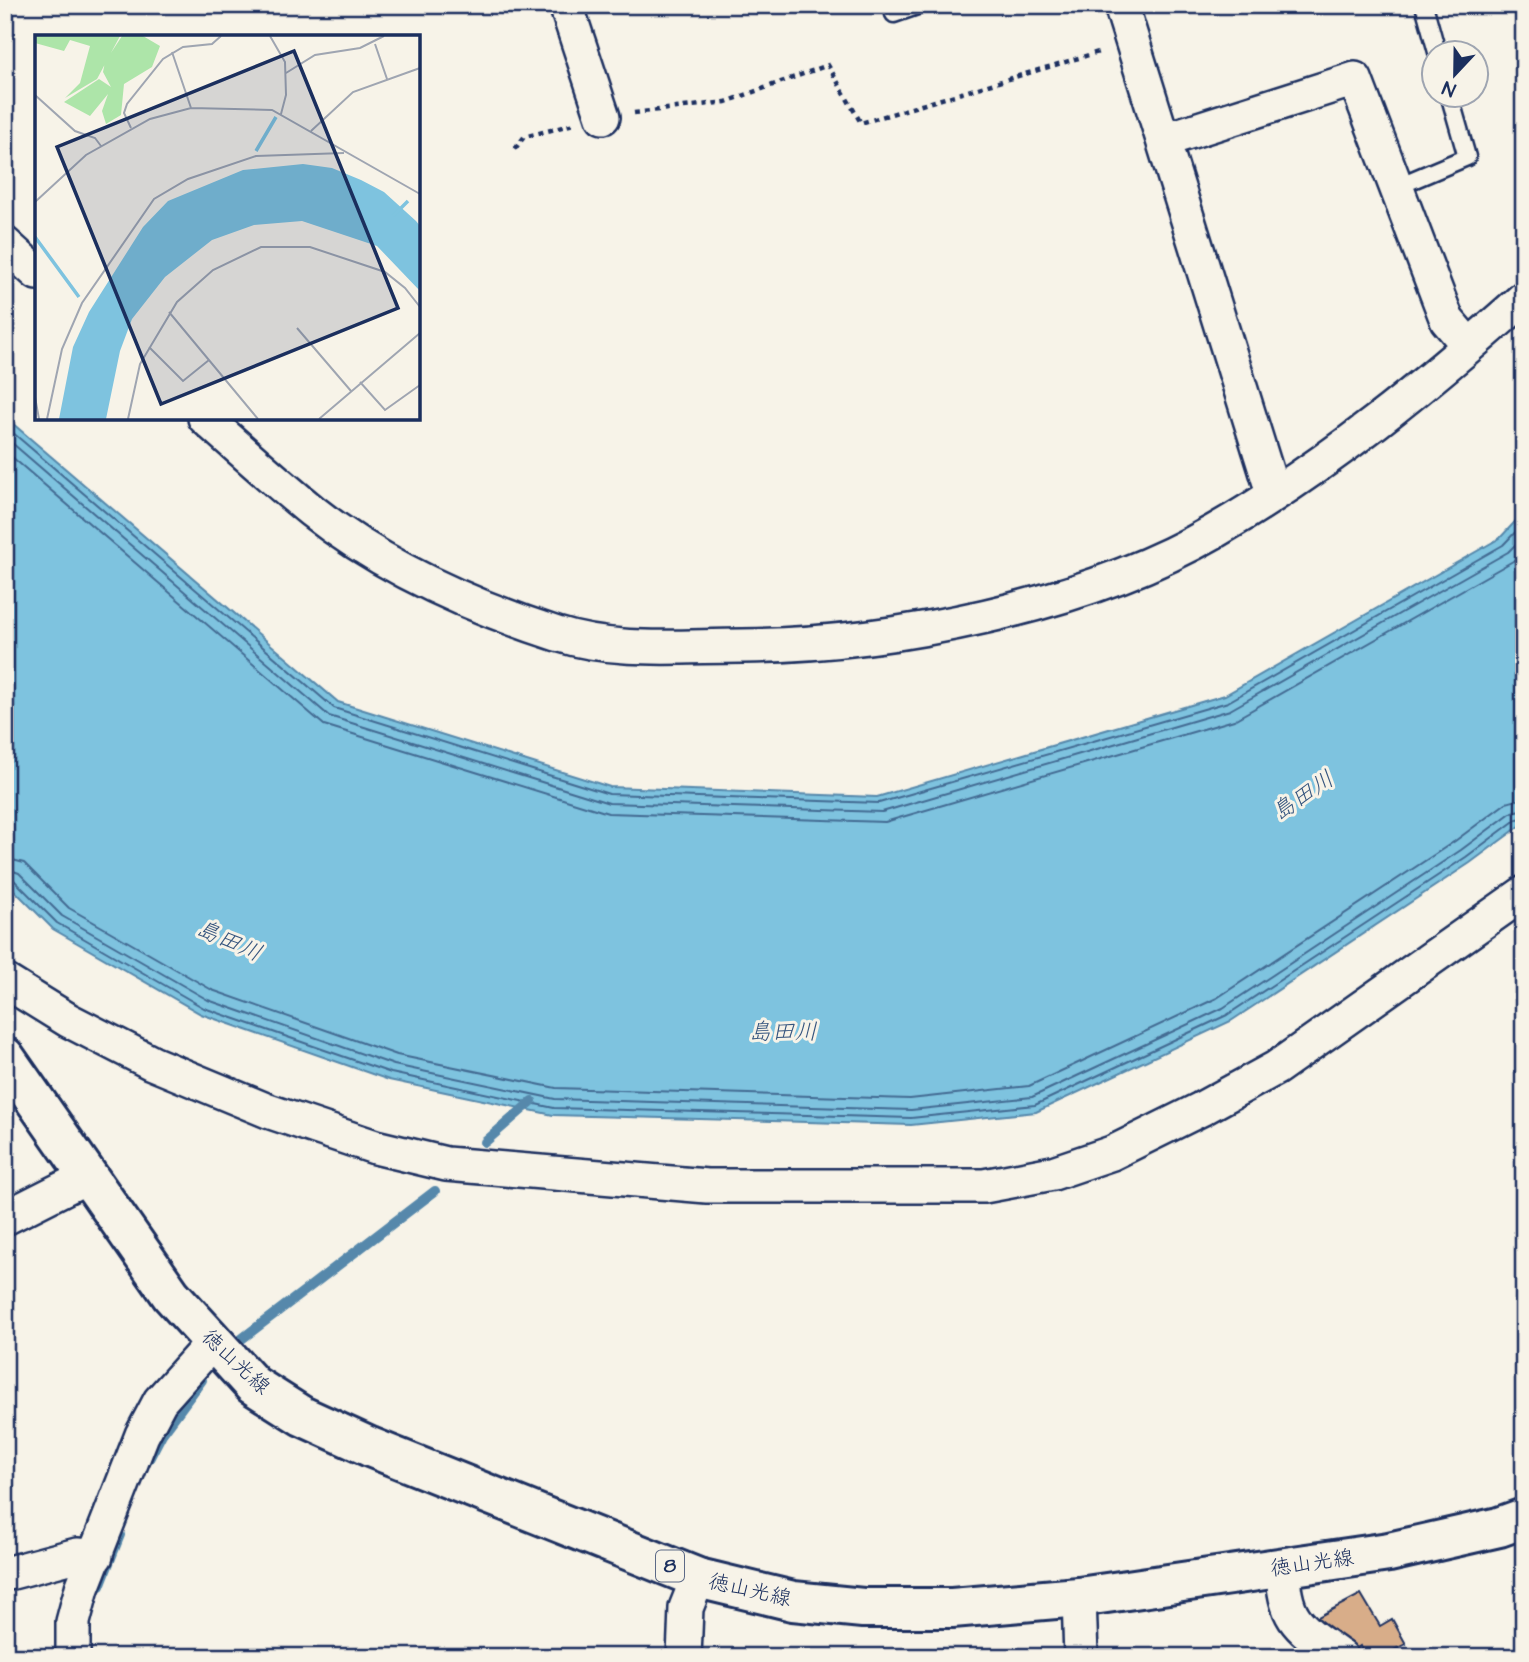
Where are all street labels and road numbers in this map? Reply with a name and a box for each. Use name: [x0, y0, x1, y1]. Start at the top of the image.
street label: 徳山光線: [195, 1323, 277, 1401]
street label: 徳山光線: [1268, 1543, 1356, 1583]
road number: 8: [656, 1550, 684, 1582]
street label: 徳山光線: [706, 1566, 794, 1614]

